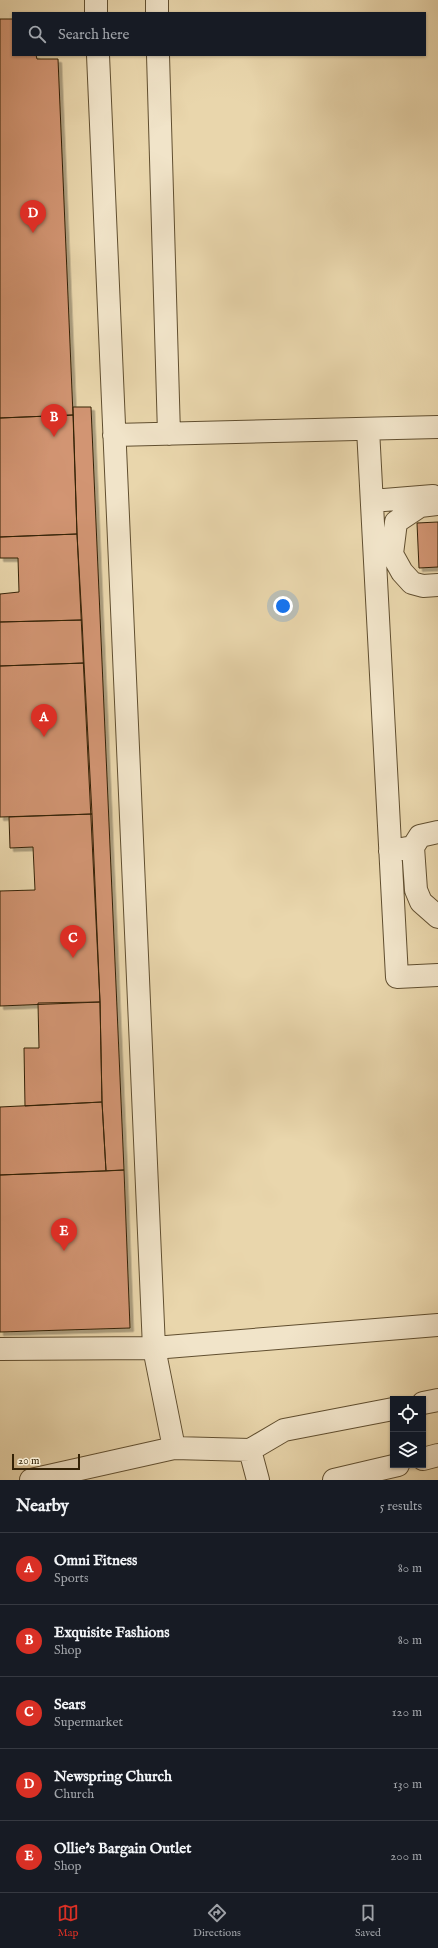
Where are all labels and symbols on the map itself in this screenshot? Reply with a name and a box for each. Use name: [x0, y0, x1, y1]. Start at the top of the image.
pin: D: [20, 200, 46, 233]
pin: B: [41, 404, 67, 437]
your location: [273, 596, 293, 616]
pin: A: [31, 704, 57, 737]
pin: C: [60, 925, 86, 958]
pin: E: [51, 1218, 77, 1251]
scale bar: [12, 1452, 80, 1471]

